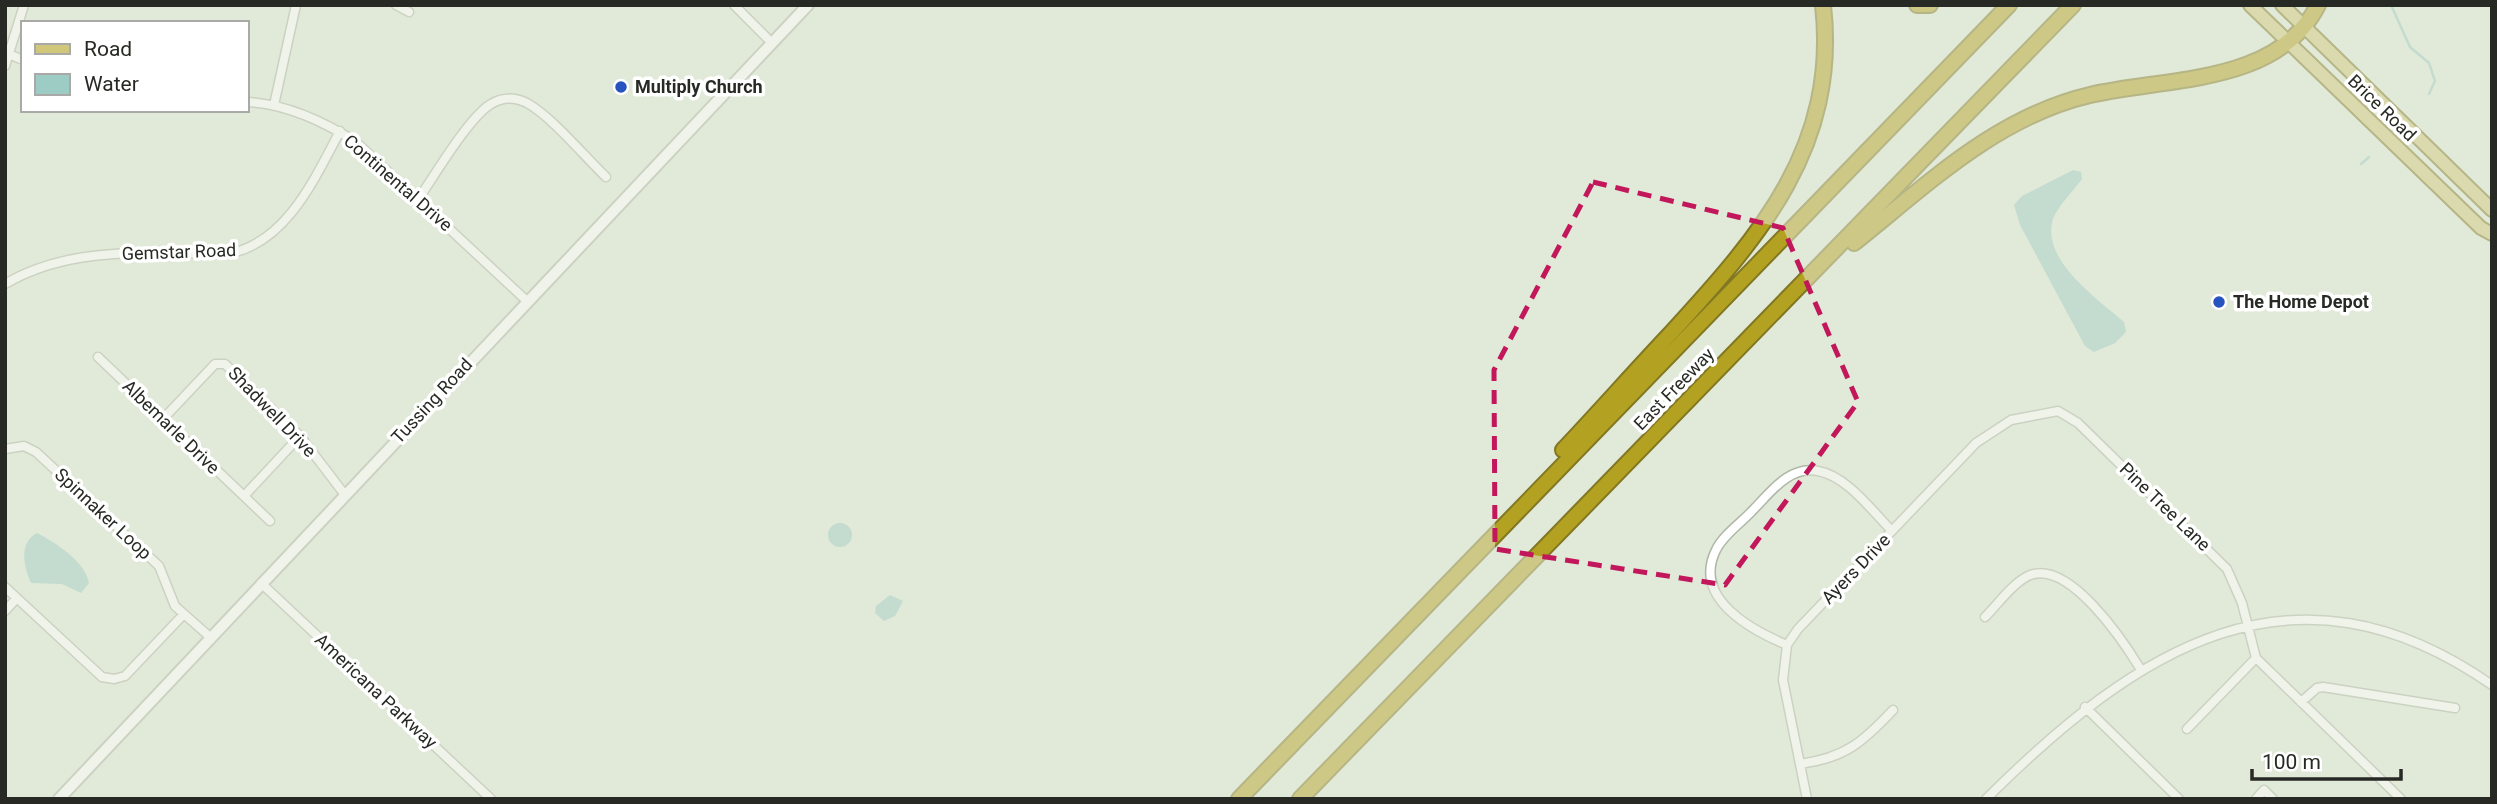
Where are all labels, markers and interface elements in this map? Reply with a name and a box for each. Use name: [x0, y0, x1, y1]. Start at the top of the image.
legend: [21, 21, 248, 112]
text: Road: [84, 37, 132, 61]
street label: Brice Road: [2344, 70, 2421, 145]
text: Water: [84, 72, 139, 96]
place label: Multiply Church: [635, 76, 763, 97]
marker: Multiply Church: [613, 79, 629, 95]
street label: Continental Drive: [340, 130, 457, 235]
street label: Gemstar Road: [121, 239, 237, 264]
place label: The Home Depot: [2233, 291, 2369, 312]
marker: The Home Depot: [2211, 294, 2227, 310]
street label: East Freeway: [1629, 343, 1718, 434]
street label: Tussing Road: [387, 354, 476, 448]
street label: Shadwell Drive: [224, 362, 321, 461]
street label: Albemarle Drive: [119, 375, 224, 478]
street label: Pine Tree Lane: [2116, 458, 2215, 555]
street label: Spinnaker Loop: [51, 464, 156, 564]
street label: Ayers Drive: [1817, 529, 1894, 608]
street label: Americana Parkway: [311, 629, 442, 753]
scale bar: [2252, 738, 2401, 782]
text: 100 m: [2262, 750, 2321, 774]

